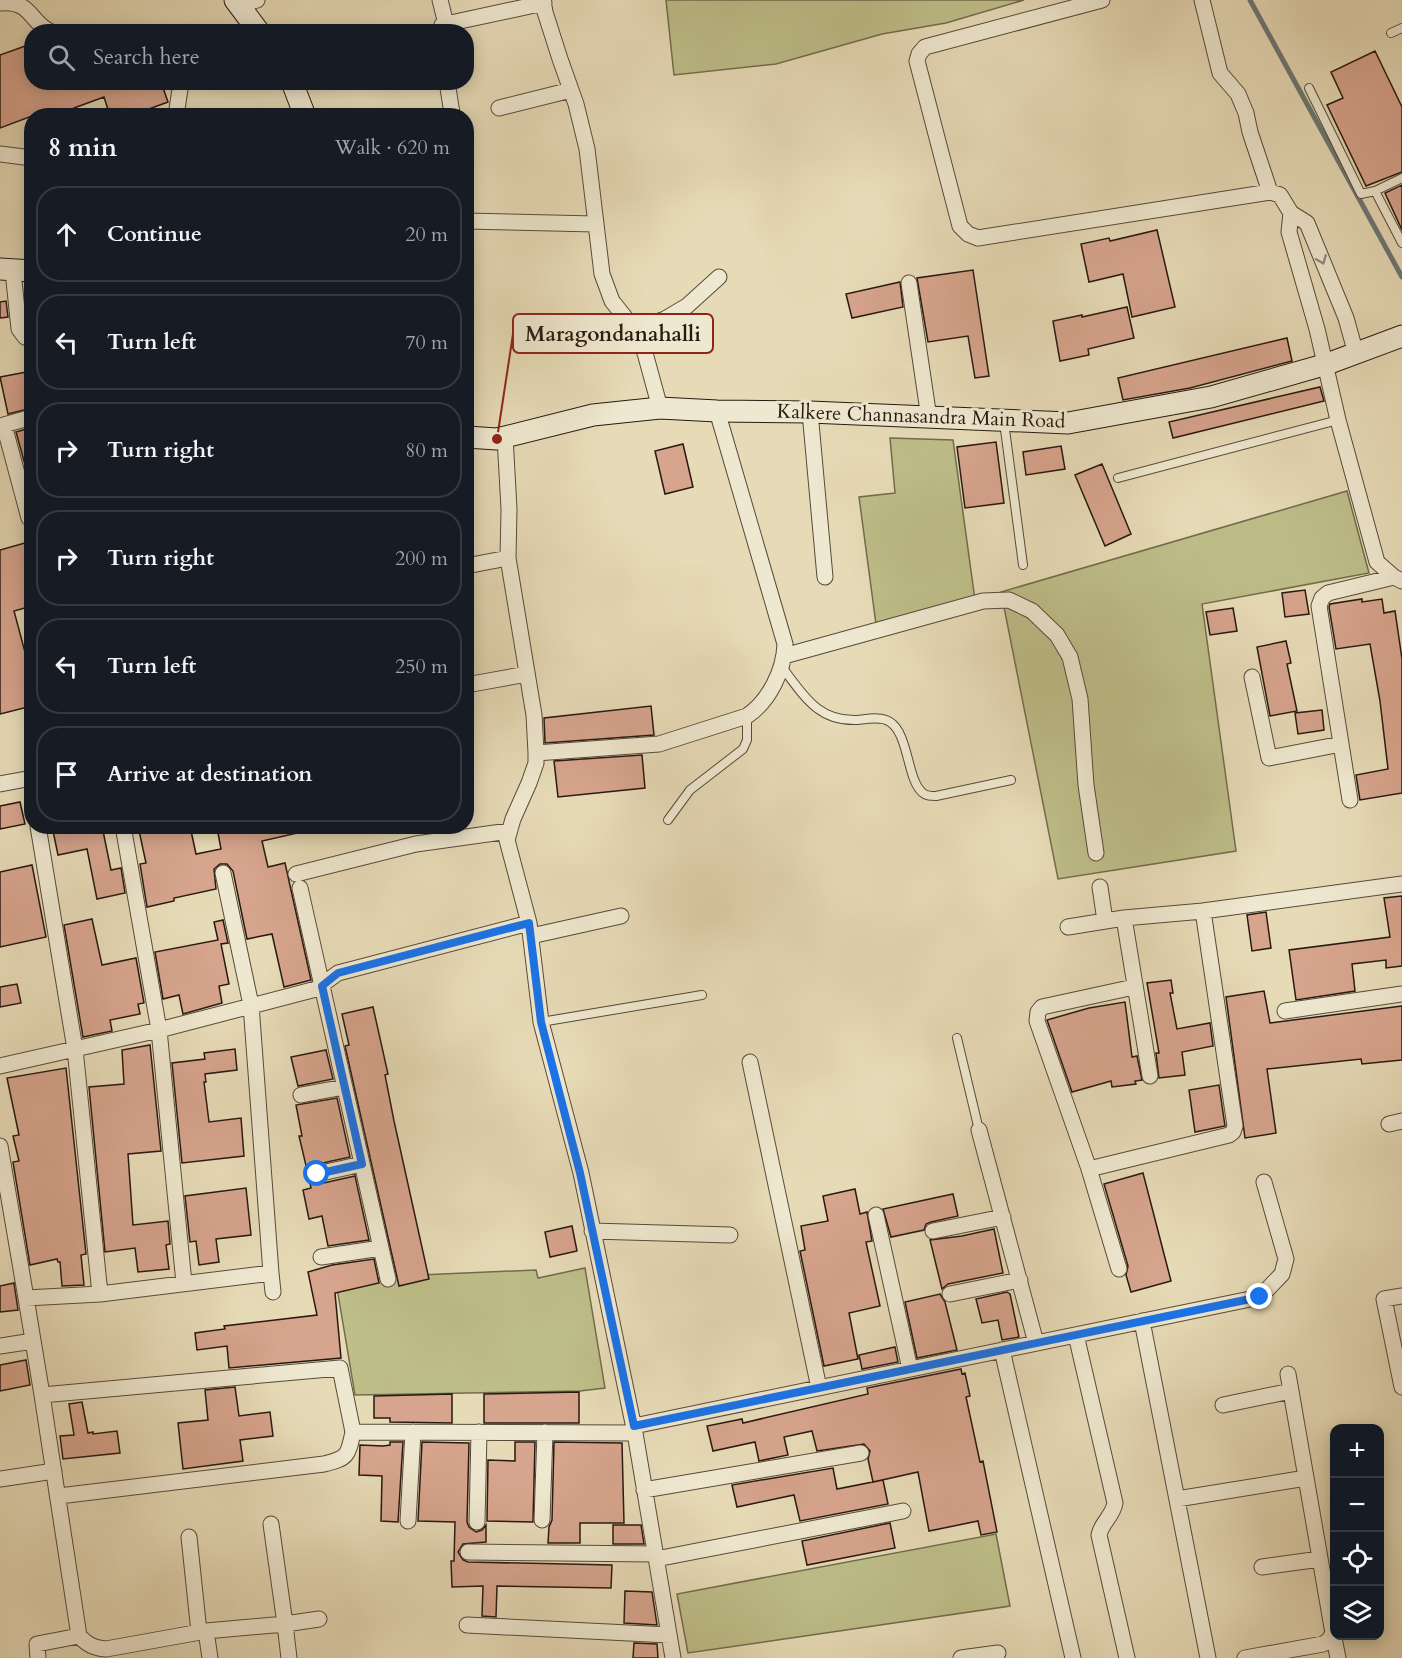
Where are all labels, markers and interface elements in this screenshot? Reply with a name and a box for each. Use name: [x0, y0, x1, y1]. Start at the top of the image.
search box: [24, 24, 474, 90]
icon: search: [45, 41, 78, 74]
text: Search here: [93, 42, 200, 72]
text: 8 min: [48, 130, 117, 165]
text: Walk · 620 m: [335, 134, 450, 161]
icon: ahead: [50, 218, 83, 251]
text: Continue: [107, 219, 202, 249]
text: 20 m: [405, 221, 448, 248]
one-way arrow: [1315, 254, 1327, 265]
callout: Maragondanahalli: [513, 314, 713, 353]
text: Maragondanahalli: [525, 320, 701, 349]
icon: left: [50, 326, 83, 359]
text: Turn left: [107, 327, 196, 357]
text: 70 m: [405, 329, 448, 356]
street label: Kalkere Channasandra Main Road: [776, 397, 1066, 435]
icon: right: [50, 434, 83, 467]
text: Turn right: [107, 435, 214, 465]
text: 80 m: [405, 437, 448, 464]
icon: right: [50, 542, 83, 575]
text: Turn right: [107, 543, 214, 573]
text: 200 m: [395, 545, 448, 572]
icon: left: [50, 650, 83, 683]
text: Turn left: [107, 651, 196, 681]
text: 250 m: [395, 653, 448, 680]
icon: arrive: [50, 758, 83, 791]
text: Arrive at destination: [107, 759, 312, 789]
route start: [303, 1160, 329, 1186]
route end: [1246, 1283, 1272, 1309]
map controls: [1330, 1424, 1384, 1640]
button: +: [1330, 1424, 1384, 1478]
button: −: [1330, 1478, 1384, 1532]
button: locate: [1330, 1532, 1384, 1586]
button: layers: [1330, 1586, 1384, 1640]

